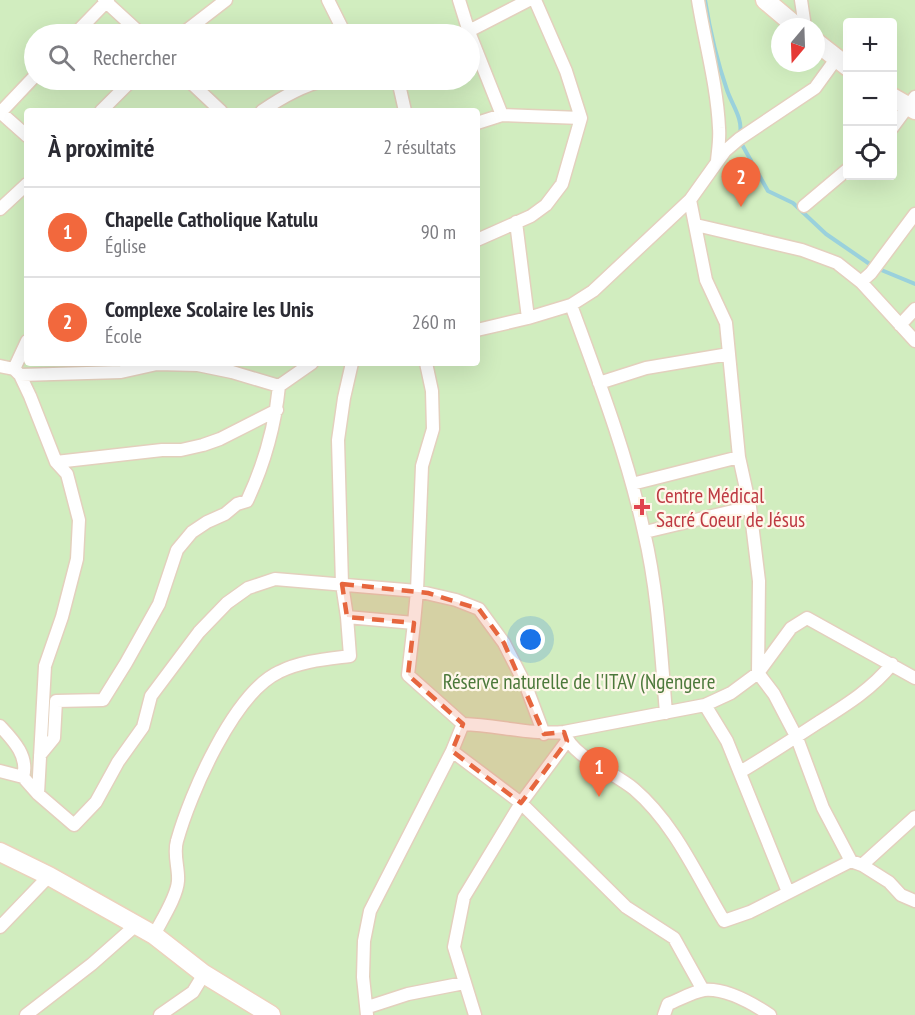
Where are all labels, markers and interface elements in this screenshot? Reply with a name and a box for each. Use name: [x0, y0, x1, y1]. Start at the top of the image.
north arrow: [771, 18, 825, 72]
map controls: [843, 18, 897, 180]
button: +: [843, 18, 897, 72]
search box: [24, 24, 480, 90]
icon: search: [45, 41, 78, 74]
text: Rechercher: [93, 43, 177, 71]
button: −: [843, 72, 897, 126]
button: locate: [843, 126, 897, 180]
text: À proximité: [48, 131, 155, 164]
text: 2 résultats: [383, 134, 456, 160]
pin: 2: [722, 158, 760, 207]
text: Chapelle Catholique Katulu: [105, 205, 318, 233]
text: 1: [63, 219, 72, 245]
text: 90 m: [421, 219, 456, 245]
text: Église: [105, 233, 146, 259]
text: Complexe Scolaire les Unis: [105, 295, 314, 323]
text: 2: [63, 309, 72, 335]
text: 260 m: [412, 309, 456, 335]
text: École: [105, 323, 142, 349]
place label: Centre Médical Sacré Coeur de Jésus: [656, 482, 805, 533]
marker: Centre Médical Sacré Coeur de Jésus: [633, 498, 651, 516]
your location: [516, 625, 545, 654]
park label: Réserve naturelle de l'ITAV (Ngengere: [443, 668, 715, 695]
pin: 1: [580, 748, 618, 797]

